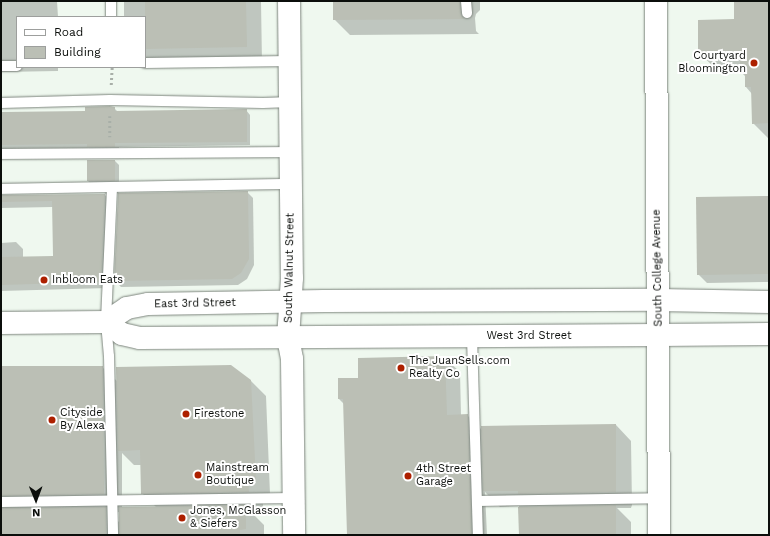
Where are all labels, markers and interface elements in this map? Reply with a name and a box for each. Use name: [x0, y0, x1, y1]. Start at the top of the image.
legend: [16, 16, 146, 68]
text: Road: [54, 25, 83, 39]
text: Building: [54, 45, 101, 59]
place label: Courtyard Bloomington: [678, 50, 746, 76]
marker: Courtyard Bloomington: [749, 58, 759, 68]
street label: South College Avenue: [650, 209, 666, 327]
street label: South Walnut Street: [282, 213, 298, 323]
place label: Inbloom Eats: [52, 273, 123, 287]
marker: Inbloom Eats: [39, 275, 49, 285]
street label: East 3rd Street: [154, 297, 236, 311]
street label: West 3rd Street: [486, 329, 572, 343]
place label: The JuanSells.com Realty Co: [409, 355, 510, 381]
marker: The JuanSells.com Realty Co: [396, 363, 406, 373]
place label: Cityside By Alexa: [60, 407, 105, 433]
place label: Firestone: [194, 407, 244, 421]
marker: Firestone: [181, 409, 191, 419]
marker: Cityside By Alexa: [47, 415, 57, 425]
place label: Mainstream Boutique: [206, 462, 269, 488]
place label: 4th Street Garage: [416, 463, 471, 489]
marker: Mainstream Boutique: [193, 470, 203, 480]
marker: 4th Street Garage: [403, 471, 413, 481]
north arrow: [16, 480, 56, 520]
place label: Jones, McGlasson & Siefers: [190, 505, 286, 531]
text: N: [32, 506, 40, 519]
marker: Jones, McGlasson & Siefers: [177, 513, 187, 523]

